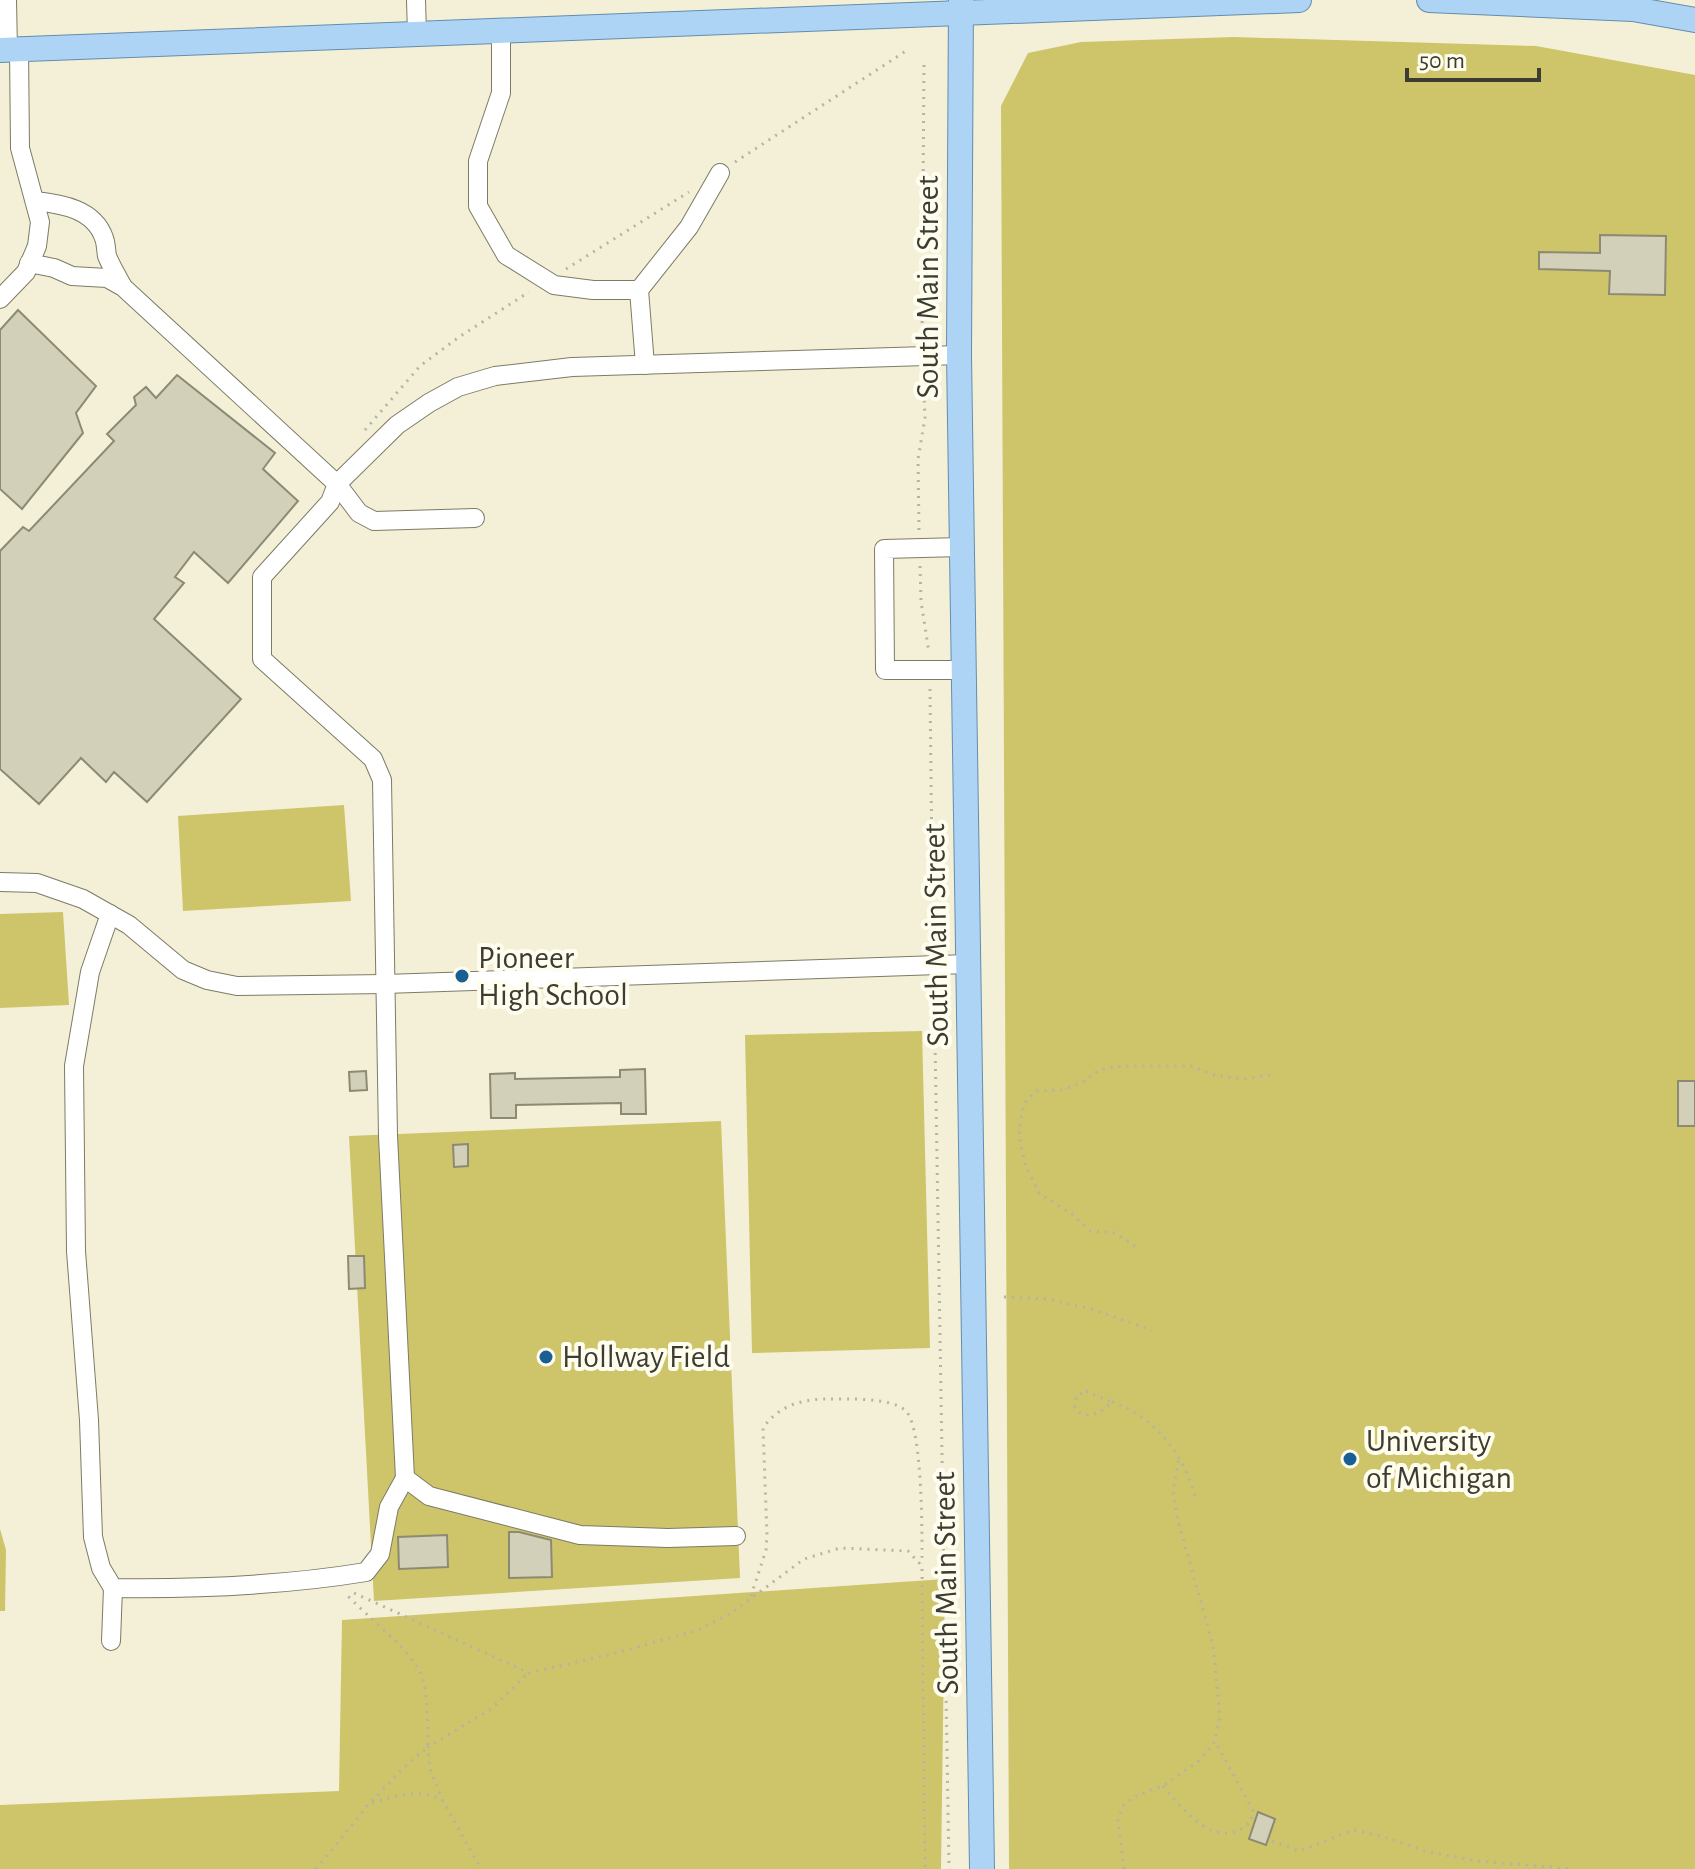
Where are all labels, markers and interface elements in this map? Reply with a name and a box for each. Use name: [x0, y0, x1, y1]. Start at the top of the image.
scale bar: [1407, 32, 1539, 82]
text: 50 m: [1419, 49, 1465, 73]
street label: South Main Street: [912, 175, 944, 399]
street label: South Main Street: [918, 823, 954, 1047]
place label: Pioneer High School: [478, 942, 628, 1011]
marker: Pioneer High School: [453, 967, 471, 985]
place label: Hollway Field: [562, 1341, 730, 1373]
marker: Hollway Field: [537, 1348, 555, 1366]
place label: University of Michigan: [1366, 1425, 1512, 1494]
marker: University of Michigan: [1341, 1450, 1359, 1468]
street label: South Main Street: [928, 1471, 964, 1695]

